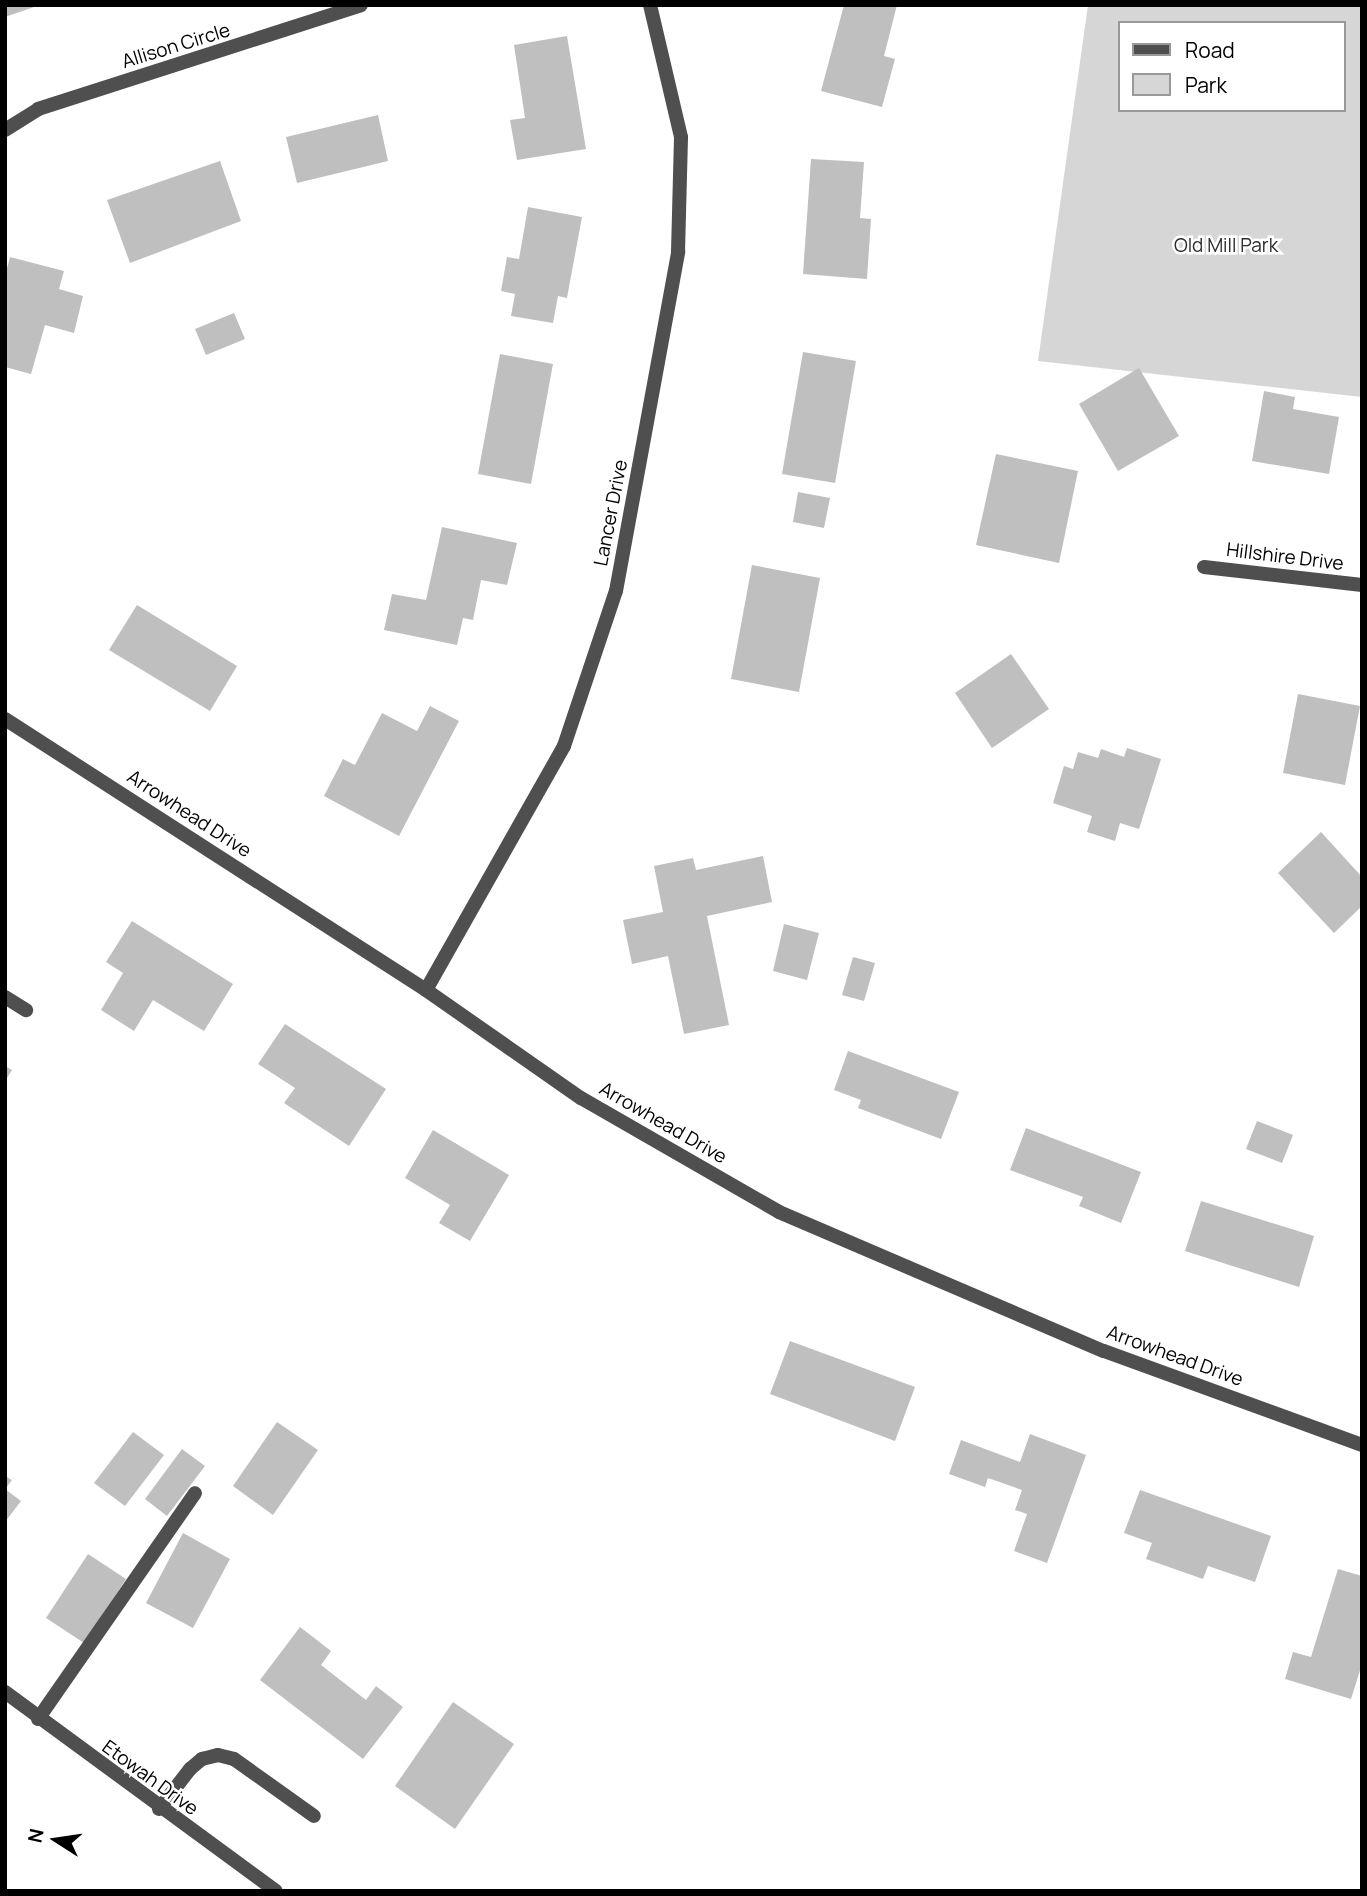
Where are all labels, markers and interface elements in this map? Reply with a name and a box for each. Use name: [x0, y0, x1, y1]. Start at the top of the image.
street label: Allison Circle: [119, 19, 233, 73]
legend: [1118, 21, 1346, 112]
text: Road: [1185, 36, 1235, 64]
text: Park: [1185, 71, 1227, 99]
park label: Old Mill Park: [1174, 235, 1278, 257]
street label: Lancer Drive: [590, 458, 632, 568]
street label: Hillshire Drive: [1225, 538, 1345, 576]
street label: Arrowhead Drive: [123, 765, 255, 863]
street label: Arrowhead Drive: [595, 1077, 731, 1169]
street label: Arrowhead Drive: [1104, 1321, 1246, 1391]
street label: Etowah Drive: [98, 1736, 202, 1820]
north arrow: [21, 1805, 91, 1875]
text: N: [21, 1826, 50, 1845]

